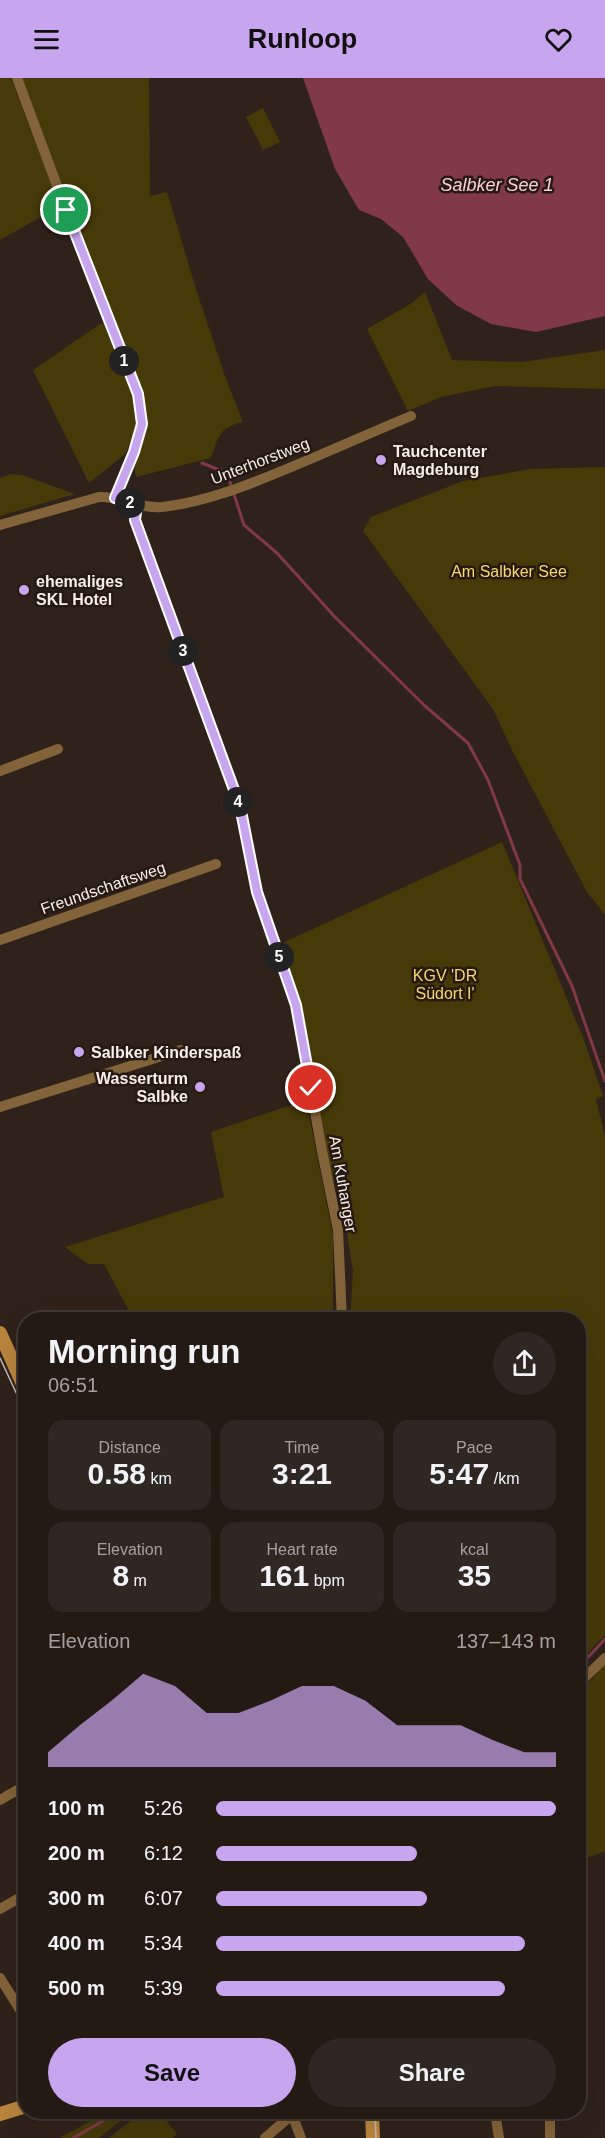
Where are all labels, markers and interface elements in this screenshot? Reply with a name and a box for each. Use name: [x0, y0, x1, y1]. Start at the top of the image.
icon: menu: [30, 23, 63, 56]
icon: heart: [542, 23, 575, 56]
text: Runloop: [248, 24, 357, 54]
water label: Salbker See 1: [440, 175, 554, 195]
pin: [40, 184, 91, 235]
icon: arrive: [49, 193, 82, 226]
pin: 1: [109, 346, 139, 376]
text: 1: [120, 352, 128, 369]
street label: Unterhorstweg: [208, 434, 312, 488]
place label: Tauchcenter Magdeburg: [393, 443, 487, 478]
marker: Tauchcenter Magdeburg: [374, 453, 388, 467]
pin: 2: [115, 488, 145, 518]
text: 2: [126, 494, 134, 511]
park label: Am Salbker See: [451, 563, 567, 580]
place label: ehemaliges SKL Hotel: [36, 573, 123, 608]
marker: ehemaliges SKL Hotel: [17, 583, 31, 597]
pin: 3: [168, 636, 198, 666]
text: 3: [179, 642, 187, 659]
pin: 4: [223, 787, 253, 817]
text: 4: [234, 793, 242, 810]
street label: Freundschaftsweg: [38, 859, 168, 917]
pin: 5: [264, 942, 294, 972]
text: 5: [275, 948, 283, 965]
park label: KGV 'DR Südort I': [413, 967, 477, 1002]
place label: Salbker Kinderspaß: [91, 1044, 242, 1061]
marker: Salbker Kinderspaß: [72, 1045, 86, 1059]
pin: [285, 1062, 336, 1113]
place label: Wasserturm Salbke: [96, 1070, 188, 1105]
icon: check: [294, 1071, 327, 1104]
marker: Wasserturm Salbke: [193, 1080, 207, 1094]
street label: Am Kuhanger: [326, 1134, 360, 1234]
button: share: [493, 1332, 556, 1395]
text: Morning run: [48, 1333, 240, 1370]
text: 06:51: [48, 1374, 98, 1396]
text: Distance: [99, 1439, 161, 1456]
text: Time: [285, 1439, 319, 1456]
text: Pace: [456, 1439, 493, 1456]
text: 0.58: [88, 1457, 146, 1490]
text: 3:21: [272, 1457, 332, 1490]
text: 5:47: [429, 1457, 489, 1490]
text: km: [146, 1470, 172, 1487]
text: /km: [489, 1470, 519, 1487]
text: Elevation: [97, 1541, 163, 1558]
text: Heart rate: [266, 1541, 338, 1558]
text: kcal: [460, 1541, 489, 1558]
text: 8: [112, 1559, 129, 1592]
text: 161: [259, 1559, 309, 1592]
text: 35: [458, 1559, 491, 1592]
text: m: [129, 1572, 147, 1589]
text: bpm: [309, 1572, 345, 1589]
text: Elevation: [48, 1630, 130, 1652]
text: 137–143 m: [456, 1630, 556, 1652]
text: 100 m: [48, 1797, 105, 1819]
text: 5:26: [144, 1797, 183, 1819]
text: 200 m: [48, 1842, 105, 1864]
text: 6:12: [144, 1842, 183, 1864]
text: 300 m: [48, 1887, 105, 1909]
text: 6:07: [144, 1887, 183, 1909]
text: 400 m: [48, 1932, 105, 1954]
text: 5:34: [144, 1932, 183, 1954]
text: 500 m: [48, 1977, 105, 1999]
text: 5:39: [144, 1977, 183, 1999]
button: Save: [48, 2038, 296, 2107]
button: Share: [308, 2038, 556, 2107]

